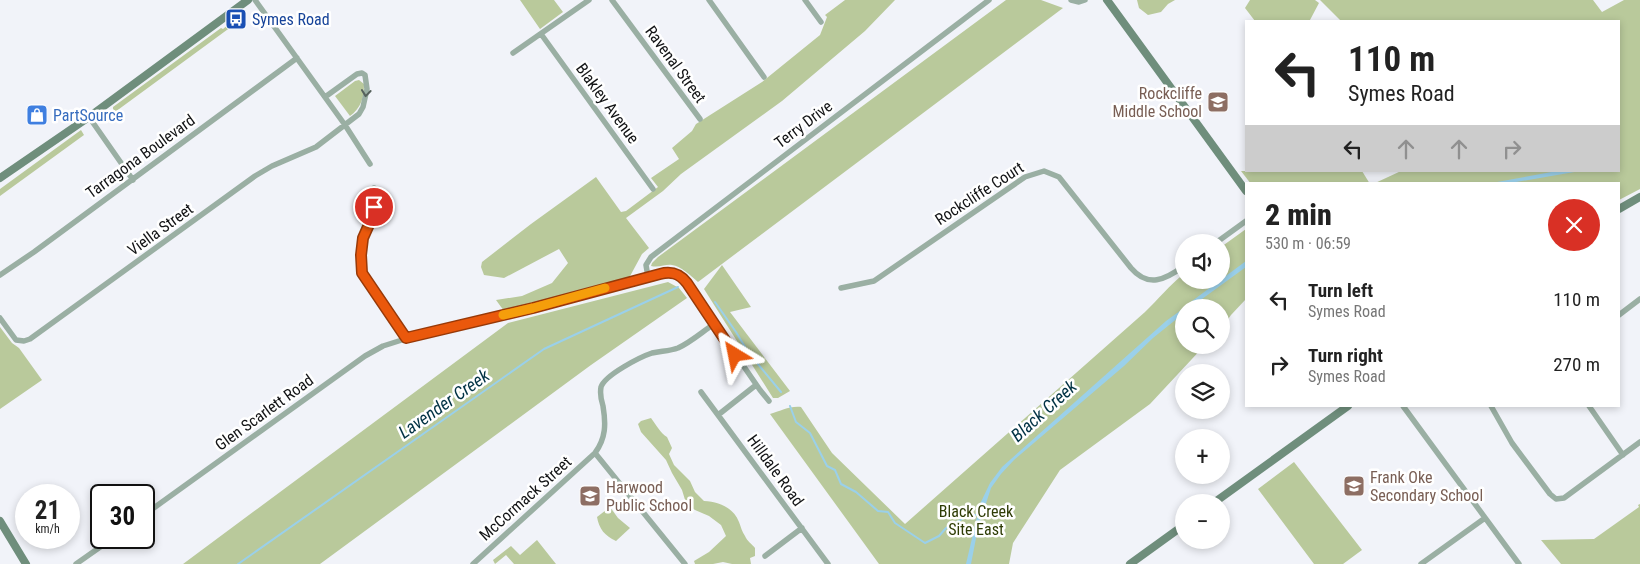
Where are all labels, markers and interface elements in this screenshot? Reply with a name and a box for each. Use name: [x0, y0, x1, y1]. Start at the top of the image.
bus stop icon: Symes Road: [224, 7, 248, 31]
place label: Symes Road: [252, 10, 330, 29]
street label: Ravenal Street: [641, 22, 710, 107]
text: 110 m: [1348, 39, 1435, 80]
icon: left: [1265, 40, 1330, 105]
street label: Blakley Avenue: [572, 59, 643, 147]
text: Symes Road: [1348, 81, 1455, 106]
place label: Rockcliffe Middle School: [1112, 84, 1202, 121]
one-way arrow: [361, 89, 372, 97]
school or university icon: Rockcliffe Middle School: [1206, 90, 1230, 114]
street label: Terry Drive: [771, 97, 836, 152]
shop icon: PartSource: [25, 103, 49, 127]
place label: PartSource: [53, 106, 123, 125]
street label: Tarragona Boulevard: [82, 111, 198, 202]
icon: left: [1339, 135, 1367, 163]
icon: ahead: [1392, 135, 1420, 163]
icon: ahead: [1445, 135, 1473, 163]
icon: right: [1498, 135, 1526, 163]
street label: Rockcliffe Court: [931, 158, 1027, 229]
pin: [353, 186, 395, 228]
icon: arrive: [360, 193, 388, 221]
text: 2 min: [1265, 197, 1332, 232]
street label: Viella Street: [124, 199, 197, 260]
button: close: [1548, 199, 1600, 251]
map controls: [1175, 234, 1230, 549]
button: sound: [1175, 234, 1230, 289]
text: 530 m · 06:59: [1265, 234, 1351, 253]
text: Turn left: [1308, 279, 1373, 302]
icon: left: [1265, 286, 1293, 314]
text: 110 m: [1553, 288, 1600, 311]
button: search: [1175, 299, 1230, 354]
text: Symes Road: [1308, 302, 1386, 321]
position arrow: [708, 328, 760, 380]
text: Turn right: [1308, 344, 1383, 367]
icon: right: [1265, 351, 1293, 379]
text: 270 m: [1553, 353, 1600, 376]
water label: Lavender Creek: [394, 364, 494, 443]
button: layers: [1175, 364, 1230, 419]
text: Symes Road: [1308, 367, 1386, 386]
street label: Glen Scarlett Road: [211, 370, 317, 454]
water label: Black Creek: [1006, 375, 1082, 446]
button: +: [1175, 429, 1230, 484]
street label: Hilldale Road: [743, 431, 808, 510]
street label: McCormack Street: [476, 452, 575, 545]
place label: Frank Oke Secondary School: [1370, 468, 1483, 505]
school or university icon: Frank Oke Secondary School: [1342, 474, 1366, 498]
place label: Harwood Public School: [606, 478, 692, 515]
speed limit sign: 30: [90, 484, 155, 549]
school or university icon: Harwood Public School: [578, 484, 602, 508]
button: −: [1175, 494, 1230, 549]
text: 21: [35, 496, 60, 525]
park label: Black Creek Site East: [939, 502, 1014, 539]
text: km/h: [35, 522, 60, 536]

